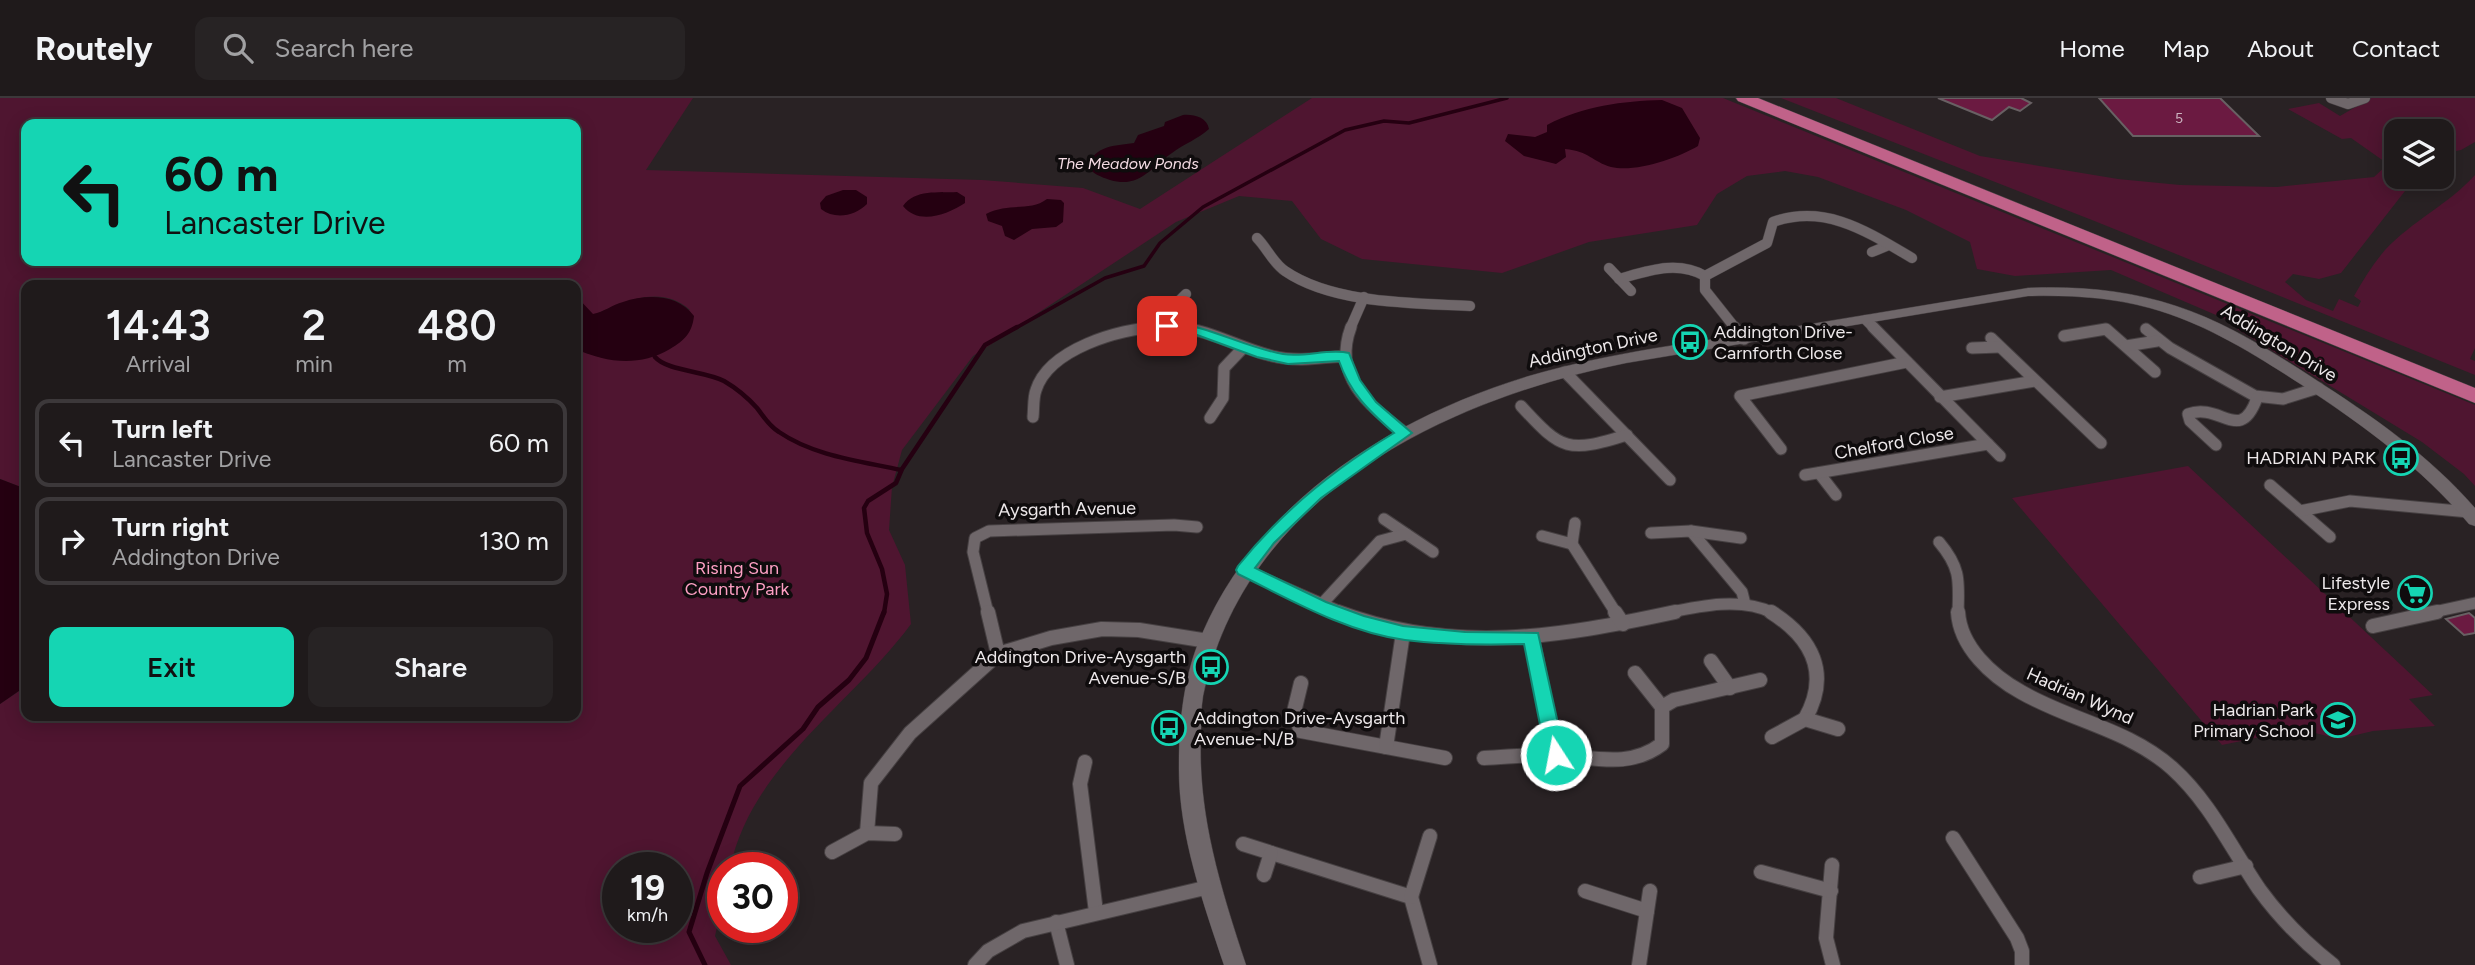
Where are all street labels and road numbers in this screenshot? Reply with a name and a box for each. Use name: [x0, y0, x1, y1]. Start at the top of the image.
street label: Addington Drive: [2217, 300, 2341, 386]
street label: Addington Drive: [1527, 324, 1660, 372]
street label: Chelford Close: [1833, 422, 1955, 464]
street label: Aysgarth Avenue: [998, 497, 1136, 521]
street label: Hadrian Wynd: [2023, 663, 2137, 729]

